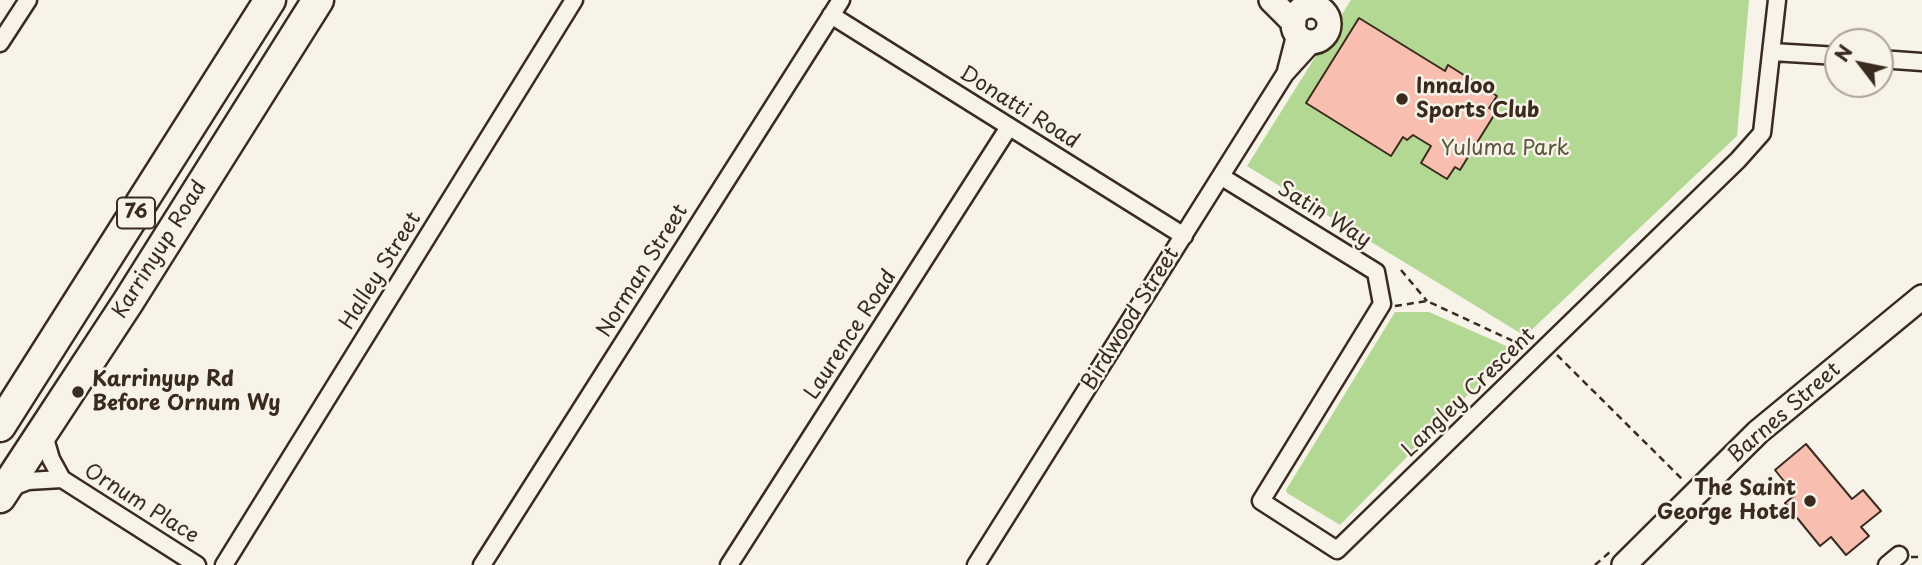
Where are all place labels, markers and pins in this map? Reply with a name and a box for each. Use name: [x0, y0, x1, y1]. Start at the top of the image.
place label: Innaloo Sports Club: [1416, 74, 1539, 124]
marker: Innaloo Sports Club: [1394, 91, 1410, 107]
place label: Karrinyup Rd Before Ornum Wy: [92, 367, 281, 417]
marker: Karrinyup Rd Before Ornum Wy: [70, 384, 86, 400]
place label: The Saint George Hotel: [1657, 476, 1796, 526]
marker: The Saint George Hotel: [1802, 493, 1818, 509]

